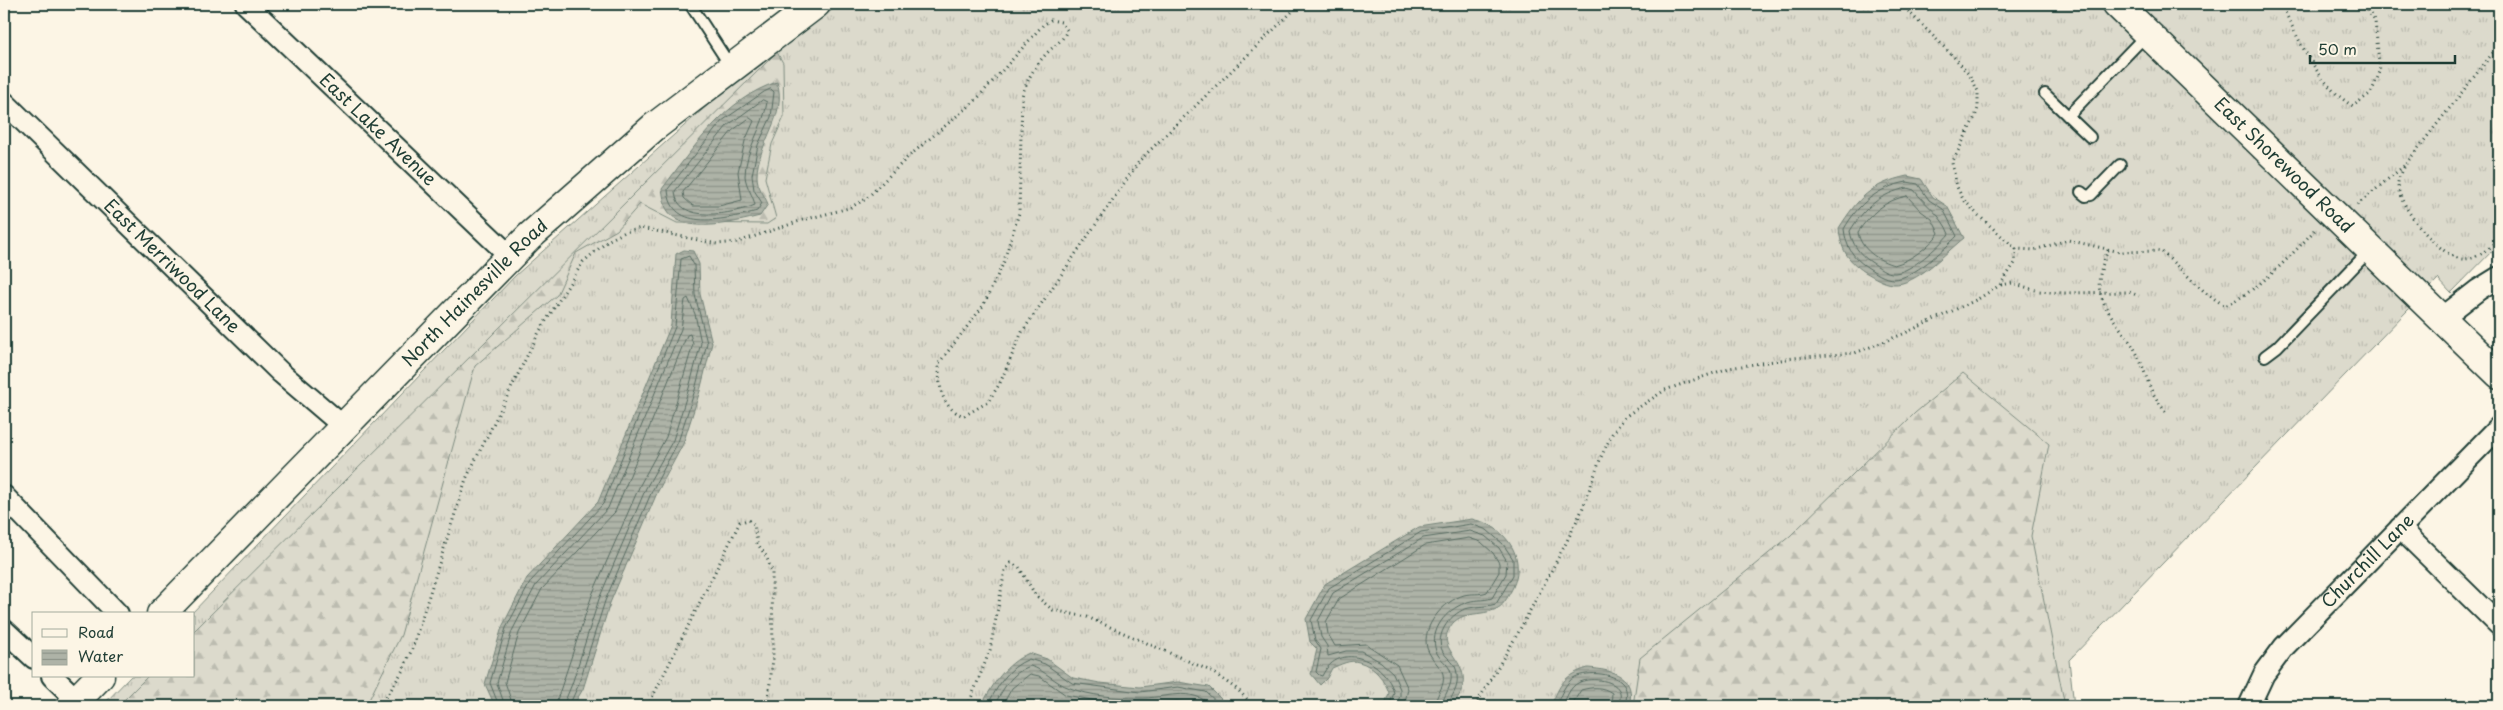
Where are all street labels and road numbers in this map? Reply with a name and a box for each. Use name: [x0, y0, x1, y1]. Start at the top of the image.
street label: East Lake Avenue: [314, 66, 443, 191]
street label: East Shorewood Road: [2209, 90, 2361, 239]
street label: East Merriwood Lane: [99, 192, 248, 339]
street label: North Hainesville Road: [395, 212, 553, 372]
street label: Churchill Lane: [2314, 507, 2420, 614]

